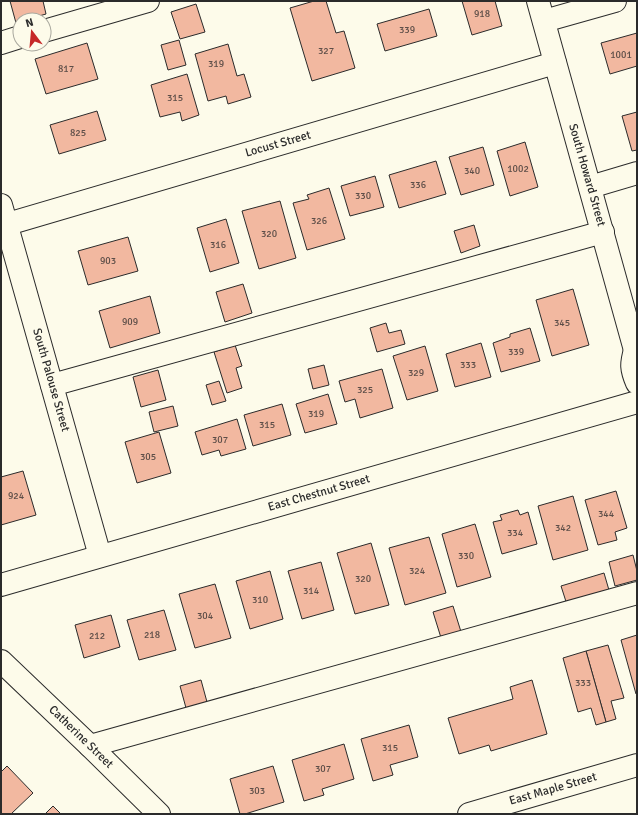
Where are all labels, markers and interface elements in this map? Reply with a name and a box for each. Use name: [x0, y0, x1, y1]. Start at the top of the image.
house number: 918: [474, 8, 490, 20]
north arrow: [12, 12, 52, 52]
text: N: [24, 16, 35, 30]
house number: 339: [399, 24, 415, 36]
house number: 327: [318, 45, 334, 57]
house number: 1001: [610, 49, 632, 61]
house number: 319: [208, 58, 224, 70]
house number: 817: [58, 63, 74, 75]
house number: 315: [167, 92, 183, 104]
street label: South Howard Street: [565, 122, 609, 228]
house number: 825: [70, 127, 86, 139]
street label: Locust Street: [243, 127, 313, 161]
house number: 1002: [507, 163, 529, 175]
house number: 340: [464, 165, 480, 177]
house number: 336: [410, 179, 426, 191]
house number: 330: [355, 190, 371, 202]
house number: 326: [311, 215, 327, 227]
house number: 320: [261, 228, 277, 240]
house number: 316: [210, 239, 226, 251]
house number: 903: [100, 255, 116, 267]
house number: 909: [122, 316, 138, 328]
house number: 345: [554, 317, 570, 329]
street label: South Palouse Street: [29, 327, 73, 433]
house number: 339: [508, 346, 524, 358]
house number: 333: [460, 359, 476, 371]
house number: 329: [408, 367, 424, 379]
house number: 325: [357, 384, 373, 396]
house number: 319: [308, 408, 324, 420]
house number: 315: [259, 419, 275, 431]
house number: 307: [212, 434, 228, 446]
house number: 305: [140, 451, 156, 463]
street label: East Chestnut Street: [266, 471, 372, 515]
house number: 924: [8, 490, 25, 502]
house number: 344: [598, 508, 615, 520]
house number: 342: [555, 522, 571, 534]
house number: 334: [507, 527, 524, 539]
house number: 330: [458, 550, 474, 562]
house number: 324: [409, 565, 426, 577]
house number: 320: [355, 573, 371, 585]
house number: 314: [303, 585, 320, 597]
house number: 310: [252, 594, 268, 606]
house number: 304: [197, 610, 214, 622]
house number: 218: [144, 629, 160, 641]
house number: 212: [89, 630, 105, 642]
house number: 333: [575, 677, 591, 689]
street label: Catherine Street: [46, 702, 116, 772]
house number: 315: [382, 742, 398, 754]
house number: 307: [315, 763, 331, 775]
street label: East Maple Street: [508, 769, 598, 809]
house number: 303: [249, 785, 265, 797]

